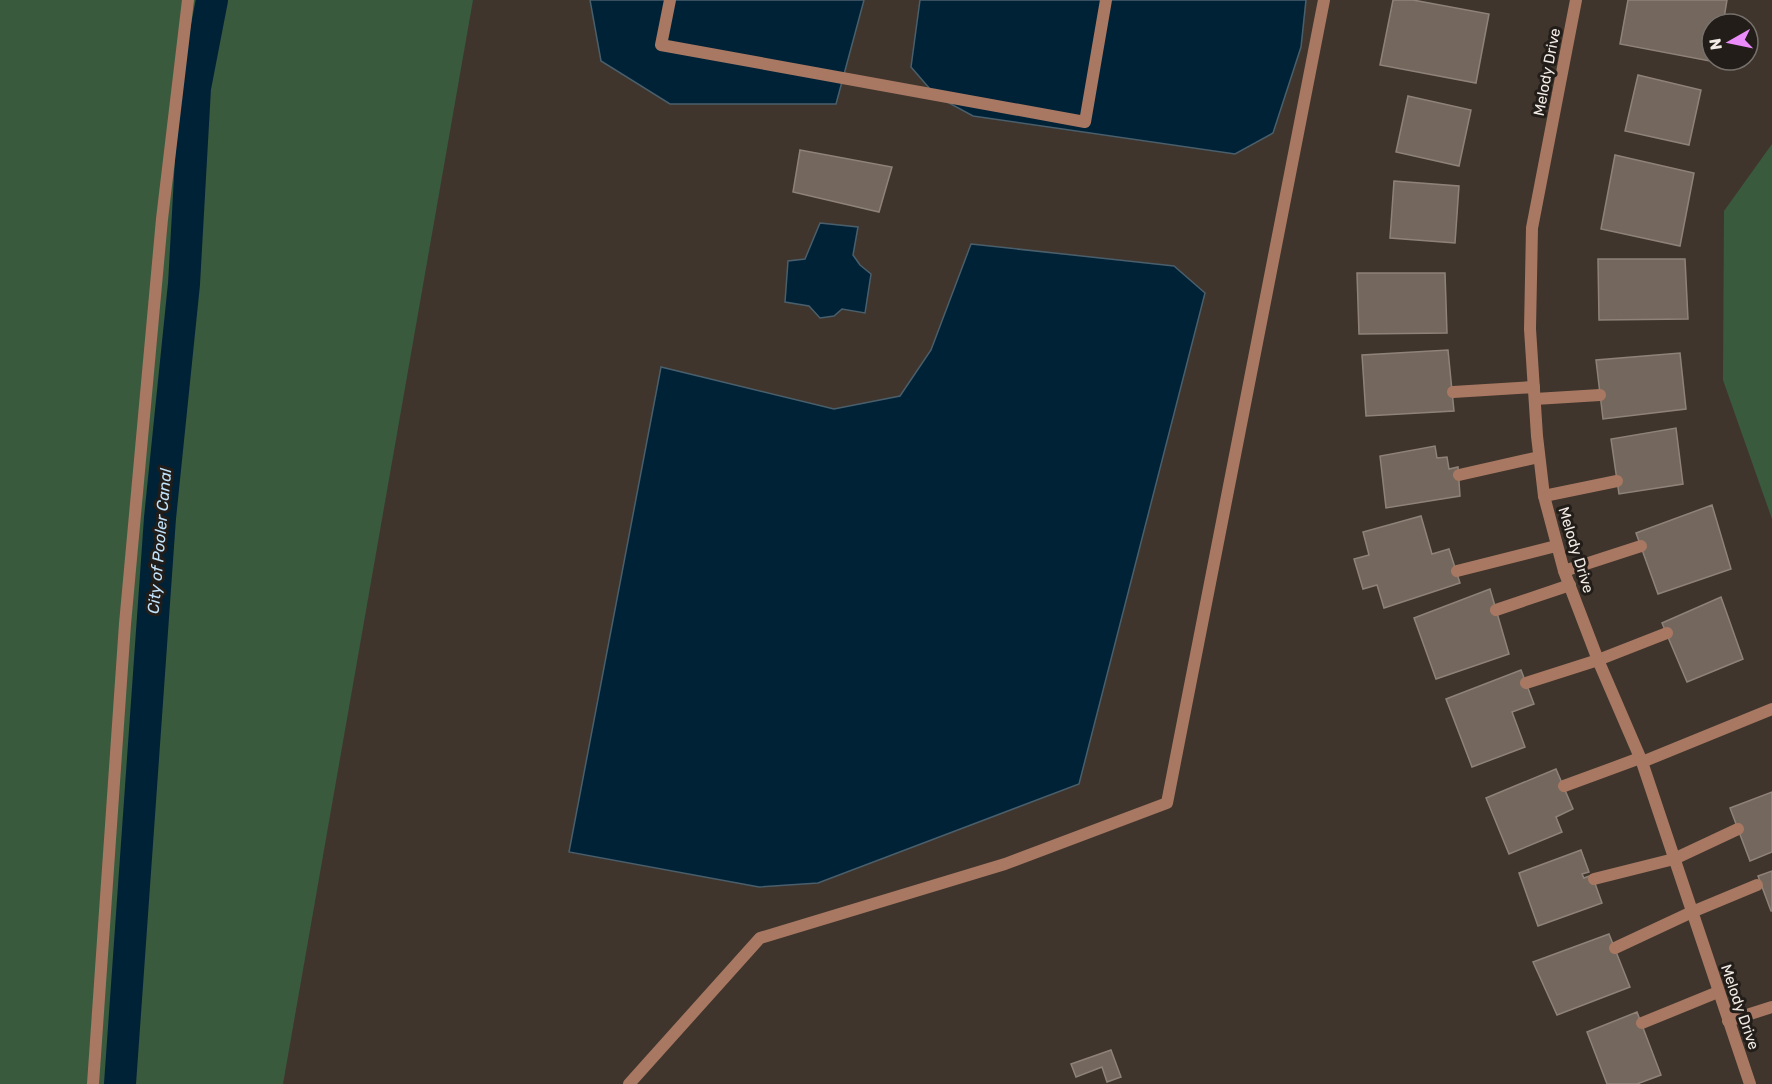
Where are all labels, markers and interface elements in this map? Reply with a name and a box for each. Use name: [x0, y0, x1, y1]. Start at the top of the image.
north arrow: [1700, 12, 1760, 72]
street label: Melody Drive: [1530, 27, 1564, 117]
text: N: [1705, 37, 1726, 51]
water label: City of Pooler Canal: [144, 466, 175, 615]
street label: Melody Drive: [1554, 505, 1598, 595]
street label: Melody Drive: [1717, 962, 1763, 1052]

